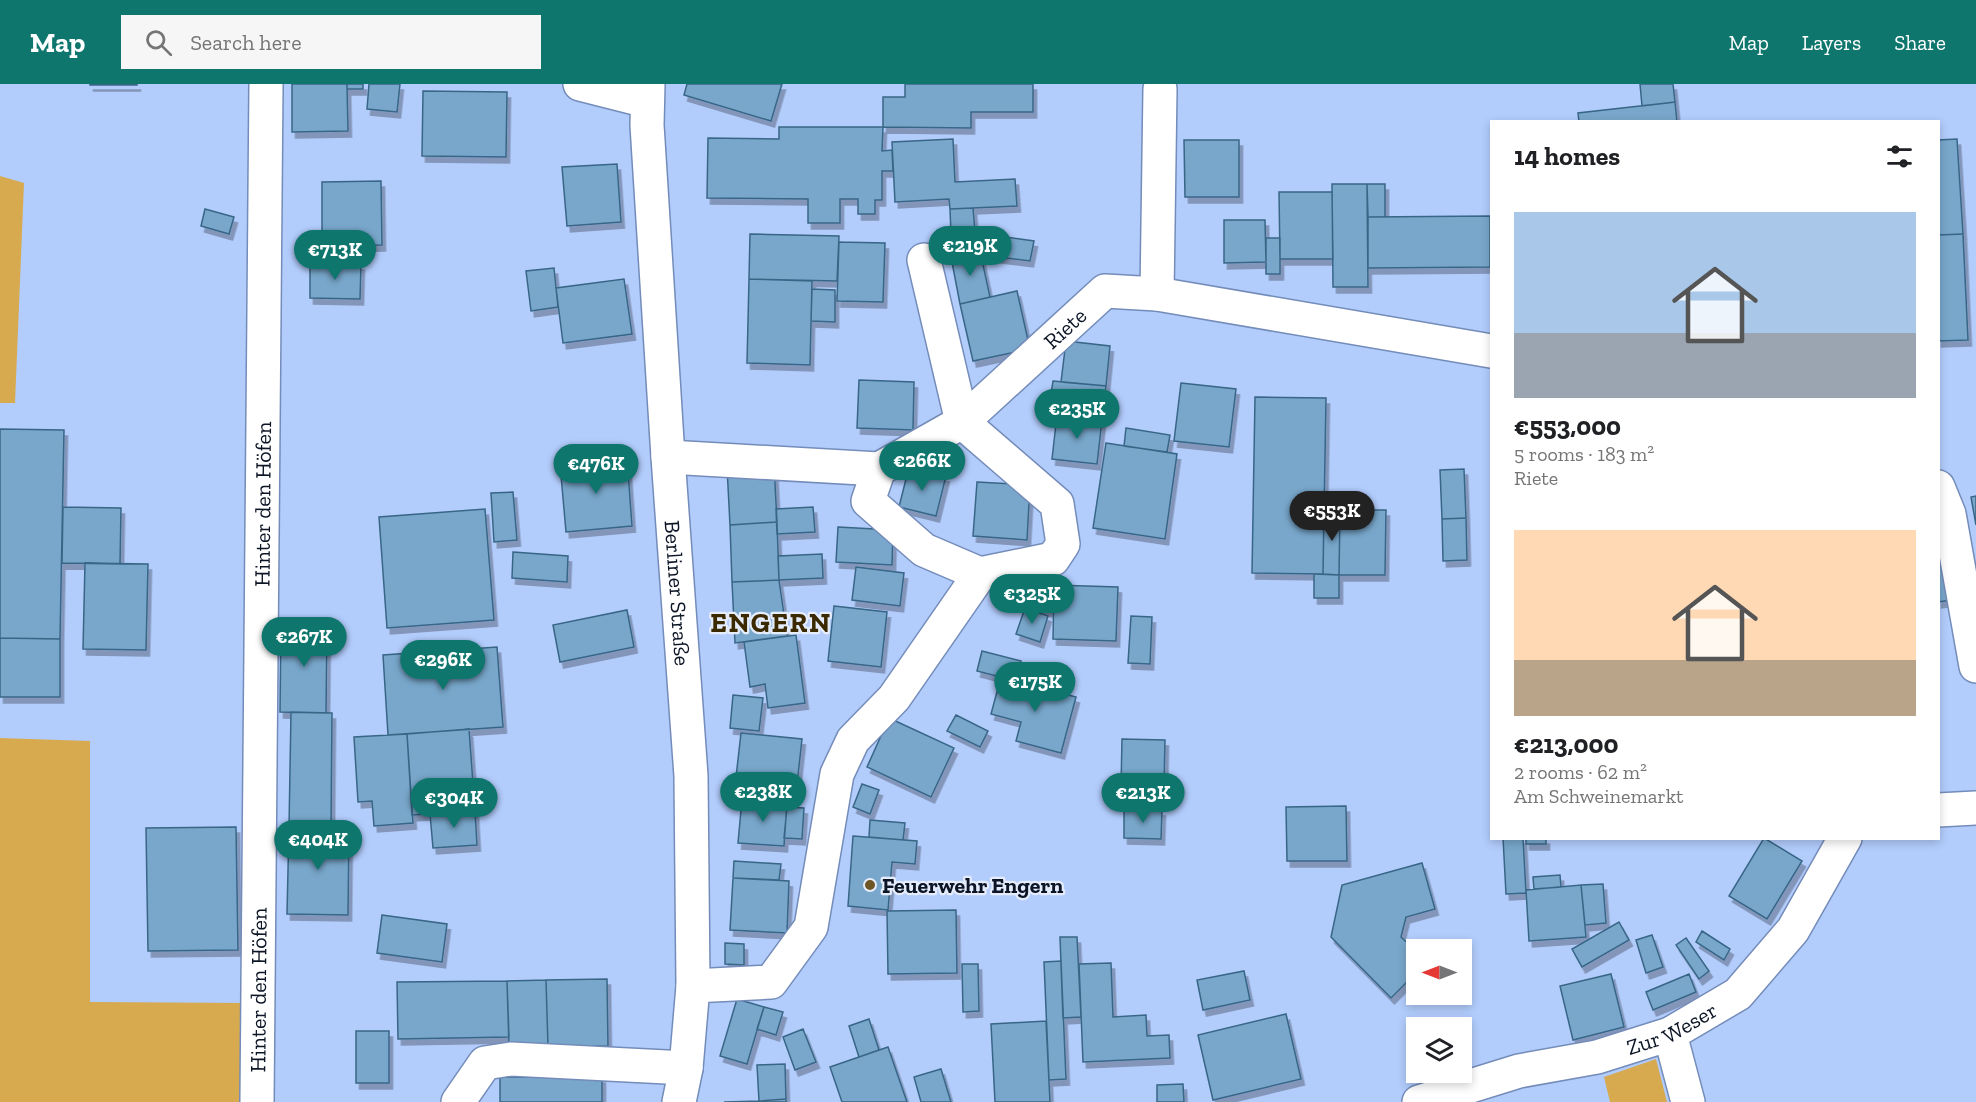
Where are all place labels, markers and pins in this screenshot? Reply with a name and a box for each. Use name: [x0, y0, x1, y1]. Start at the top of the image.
pin: €219K: [928, 226, 1012, 277]
pin: €713K: [293, 230, 377, 281]
pin: €235K: [1035, 389, 1119, 440]
pin: €266K: [880, 441, 964, 492]
pin: €476K: [554, 444, 638, 495]
pin: €553K: [1290, 491, 1374, 542]
pin: €325K: [990, 574, 1074, 625]
pin: €267K: [262, 617, 346, 668]
pin: €296K: [401, 640, 485, 691]
pin: €175K: [993, 662, 1077, 713]
pin: €238K: [721, 772, 805, 823]
pin: €213K: [1101, 773, 1185, 824]
pin: €304K: [412, 778, 496, 829]
pin: €404K: [276, 820, 360, 871]
place label: Feuerwehr Engern: [882, 872, 1063, 899]
marker: Feuerwehr Engern: [863, 878, 877, 892]

